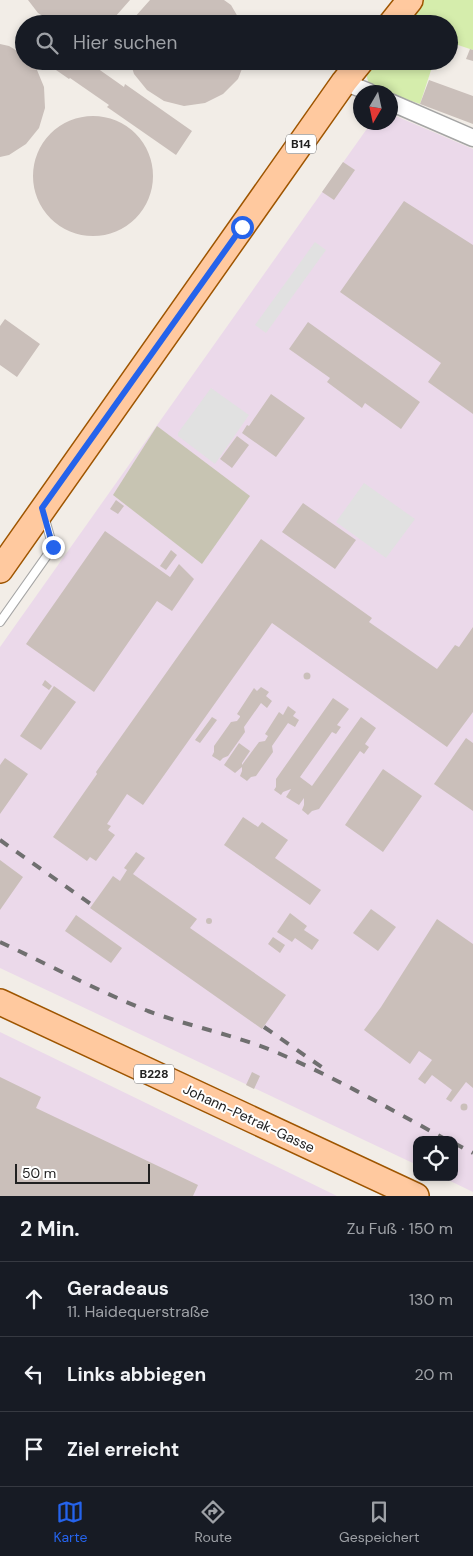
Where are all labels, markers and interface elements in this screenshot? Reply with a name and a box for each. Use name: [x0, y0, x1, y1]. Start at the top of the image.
search box: [15, 15, 458, 70]
icon: search: [33, 29, 61, 57]
text: Hier suchen: [73, 30, 177, 55]
north arrow: [353, 85, 398, 130]
road number: B14: [286, 134, 316, 154]
route start: [231, 216, 254, 239]
route end: [42, 536, 65, 559]
road number: B228: [134, 1064, 174, 1084]
street label: Johann-Petrak-Gasse: [180, 1080, 318, 1156]
map controls: [413, 1136, 458, 1181]
button: locate: [413, 1136, 458, 1181]
scale bar: [15, 1161, 150, 1184]
text: 50 m: [22, 1164, 56, 1182]
text: 2 Min.: [20, 1215, 80, 1243]
text: Zu Fuß · 150 m: [347, 1218, 453, 1239]
text: Geradeaus: [67, 1276, 169, 1301]
icon: ahead: [20, 1285, 48, 1313]
text: 130 m: [409, 1289, 453, 1310]
text: 11. Haidequerstraße: [67, 1301, 209, 1322]
icon: left: [20, 1360, 48, 1388]
text: Links abbiegen: [67, 1362, 206, 1387]
text: 20 m: [414, 1364, 453, 1385]
icon: arrive: [20, 1435, 48, 1463]
text: Ziel erreicht: [67, 1437, 179, 1462]
tab: Karte: [54, 1498, 87, 1546]
tab: Route: [195, 1498, 232, 1546]
tab: Gespeichert: [339, 1498, 419, 1546]

